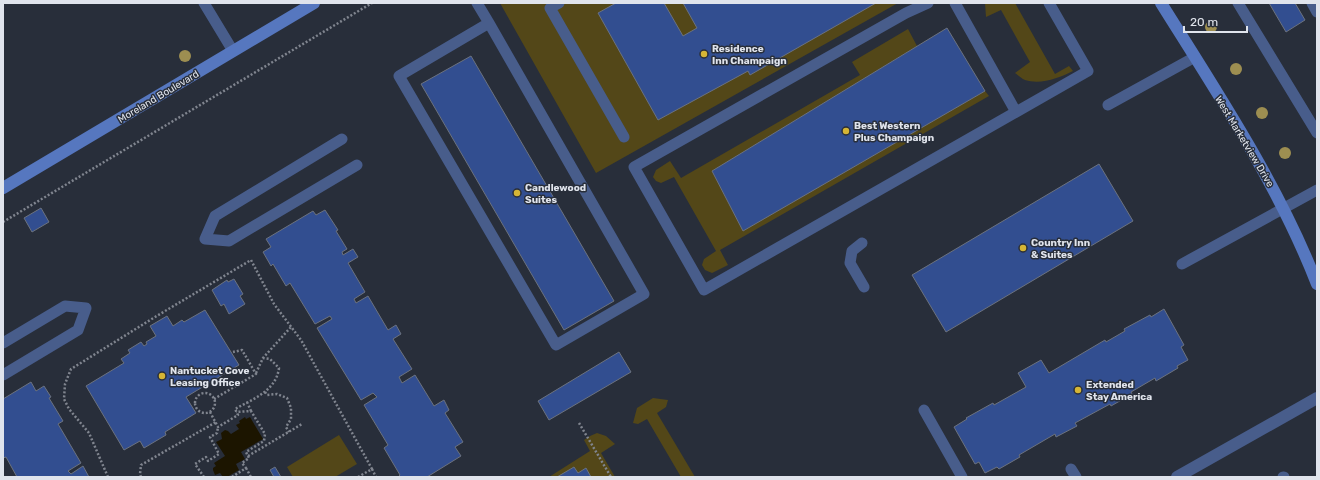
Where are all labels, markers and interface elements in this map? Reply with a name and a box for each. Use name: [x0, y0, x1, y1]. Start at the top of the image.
scale bar: [1184, 8, 1247, 34]
text: 20 m: [1190, 15, 1218, 29]
place label: Residence Inn Champaign: [712, 43, 787, 67]
marker: Residence Inn Champaign: [699, 49, 709, 59]
street label: Moreland Boulevard: [116, 68, 201, 126]
street label: West Marketview Drive: [1212, 94, 1276, 190]
place label: Best Western Plus Champaign: [854, 120, 934, 144]
marker: Best Western Plus Champaign: [841, 126, 851, 136]
place label: Candlewood Suites: [525, 182, 586, 206]
marker: Candlewood Suites: [512, 188, 522, 198]
place label: Country Inn & Suites: [1031, 237, 1090, 261]
marker: Country Inn & Suites: [1018, 243, 1028, 253]
place label: Nantucket Cove Leasing Office: [170, 365, 249, 389]
marker: Nantucket Cove Leasing Office: [157, 371, 167, 381]
place label: Extended Stay America: [1086, 379, 1152, 403]
marker: Extended Stay America: [1073, 385, 1083, 395]

